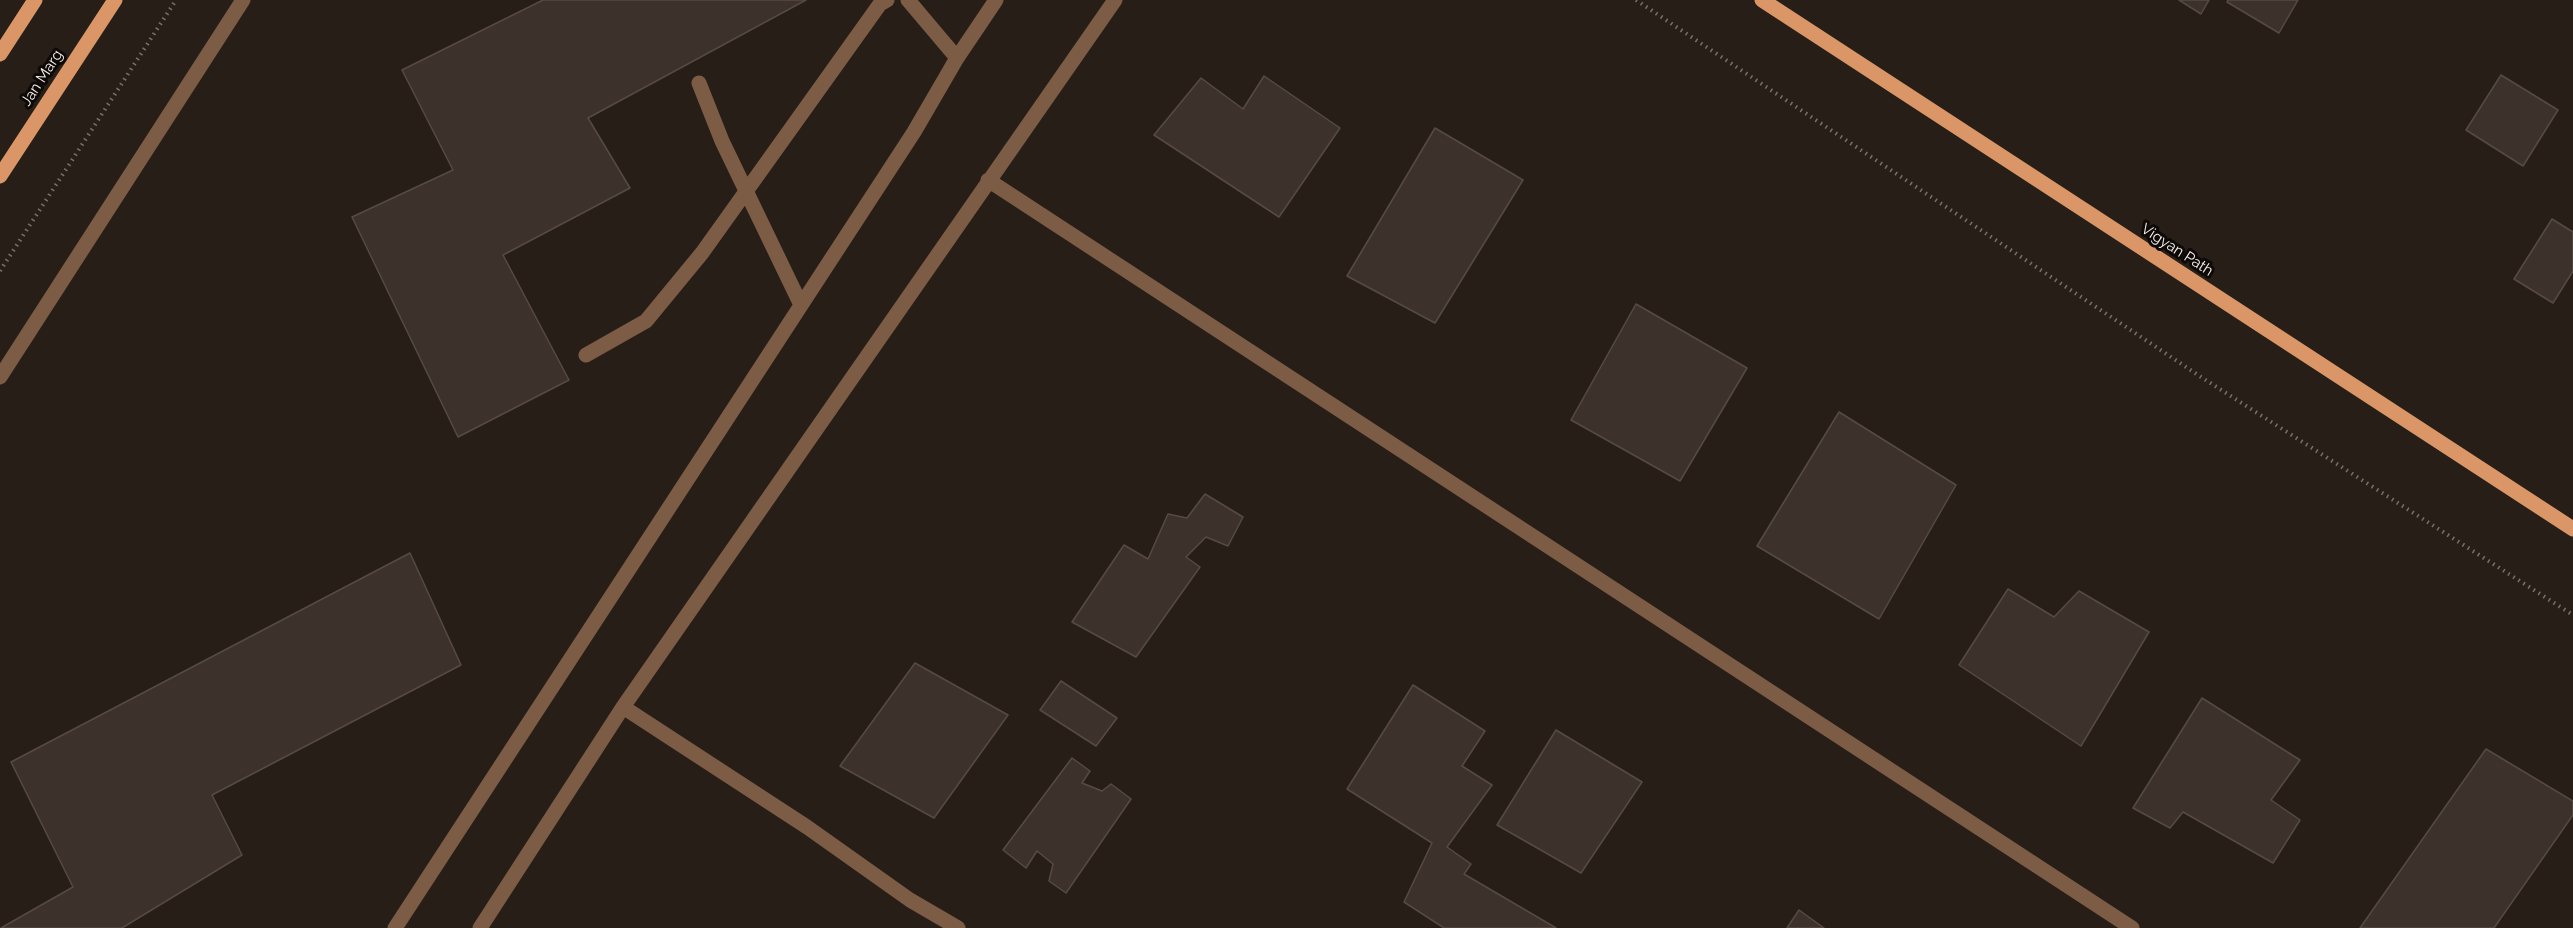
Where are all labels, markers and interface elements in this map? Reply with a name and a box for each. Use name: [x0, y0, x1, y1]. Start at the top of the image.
street label: Jan Marg: [17, 47, 67, 109]
street label: Vigyan Path: [2137, 220, 2217, 280]

